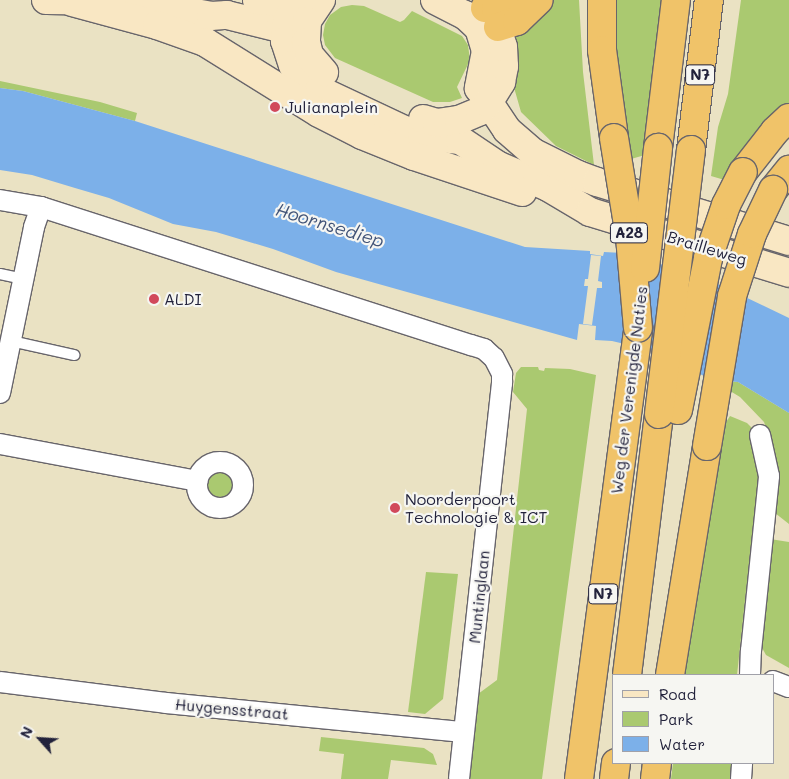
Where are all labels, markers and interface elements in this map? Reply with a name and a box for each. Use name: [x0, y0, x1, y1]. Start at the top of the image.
road number: N7: [685, 62, 715, 88]
place label: Julianaplein: [285, 97, 378, 117]
marker: Julianaplein: [269, 101, 281, 113]
water label: Hoornsediep: [273, 198, 387, 252]
road number: A28: [609, 220, 649, 246]
street label: Brailleweg: [665, 227, 749, 269]
street label: Weg der Verenigde Naties: [607, 285, 651, 495]
place label: ALDI: [164, 289, 201, 309]
marker: ALDI: [148, 293, 160, 305]
place label: Noorderpoort Technologie & ICT: [405, 489, 547, 527]
marker: Noorderpoort Technologie & ICT: [389, 502, 401, 514]
street label: Muntinglaan: [465, 550, 493, 644]
road number: N7: [588, 582, 618, 606]
legend: [612, 674, 774, 764]
text: Road: [659, 684, 696, 704]
street label: Huygensstraat: [174, 694, 290, 724]
text: Park: [659, 709, 693, 729]
north arrow: [15, 714, 65, 764]
text: N: [15, 723, 37, 741]
text: Water: [659, 734, 705, 754]

